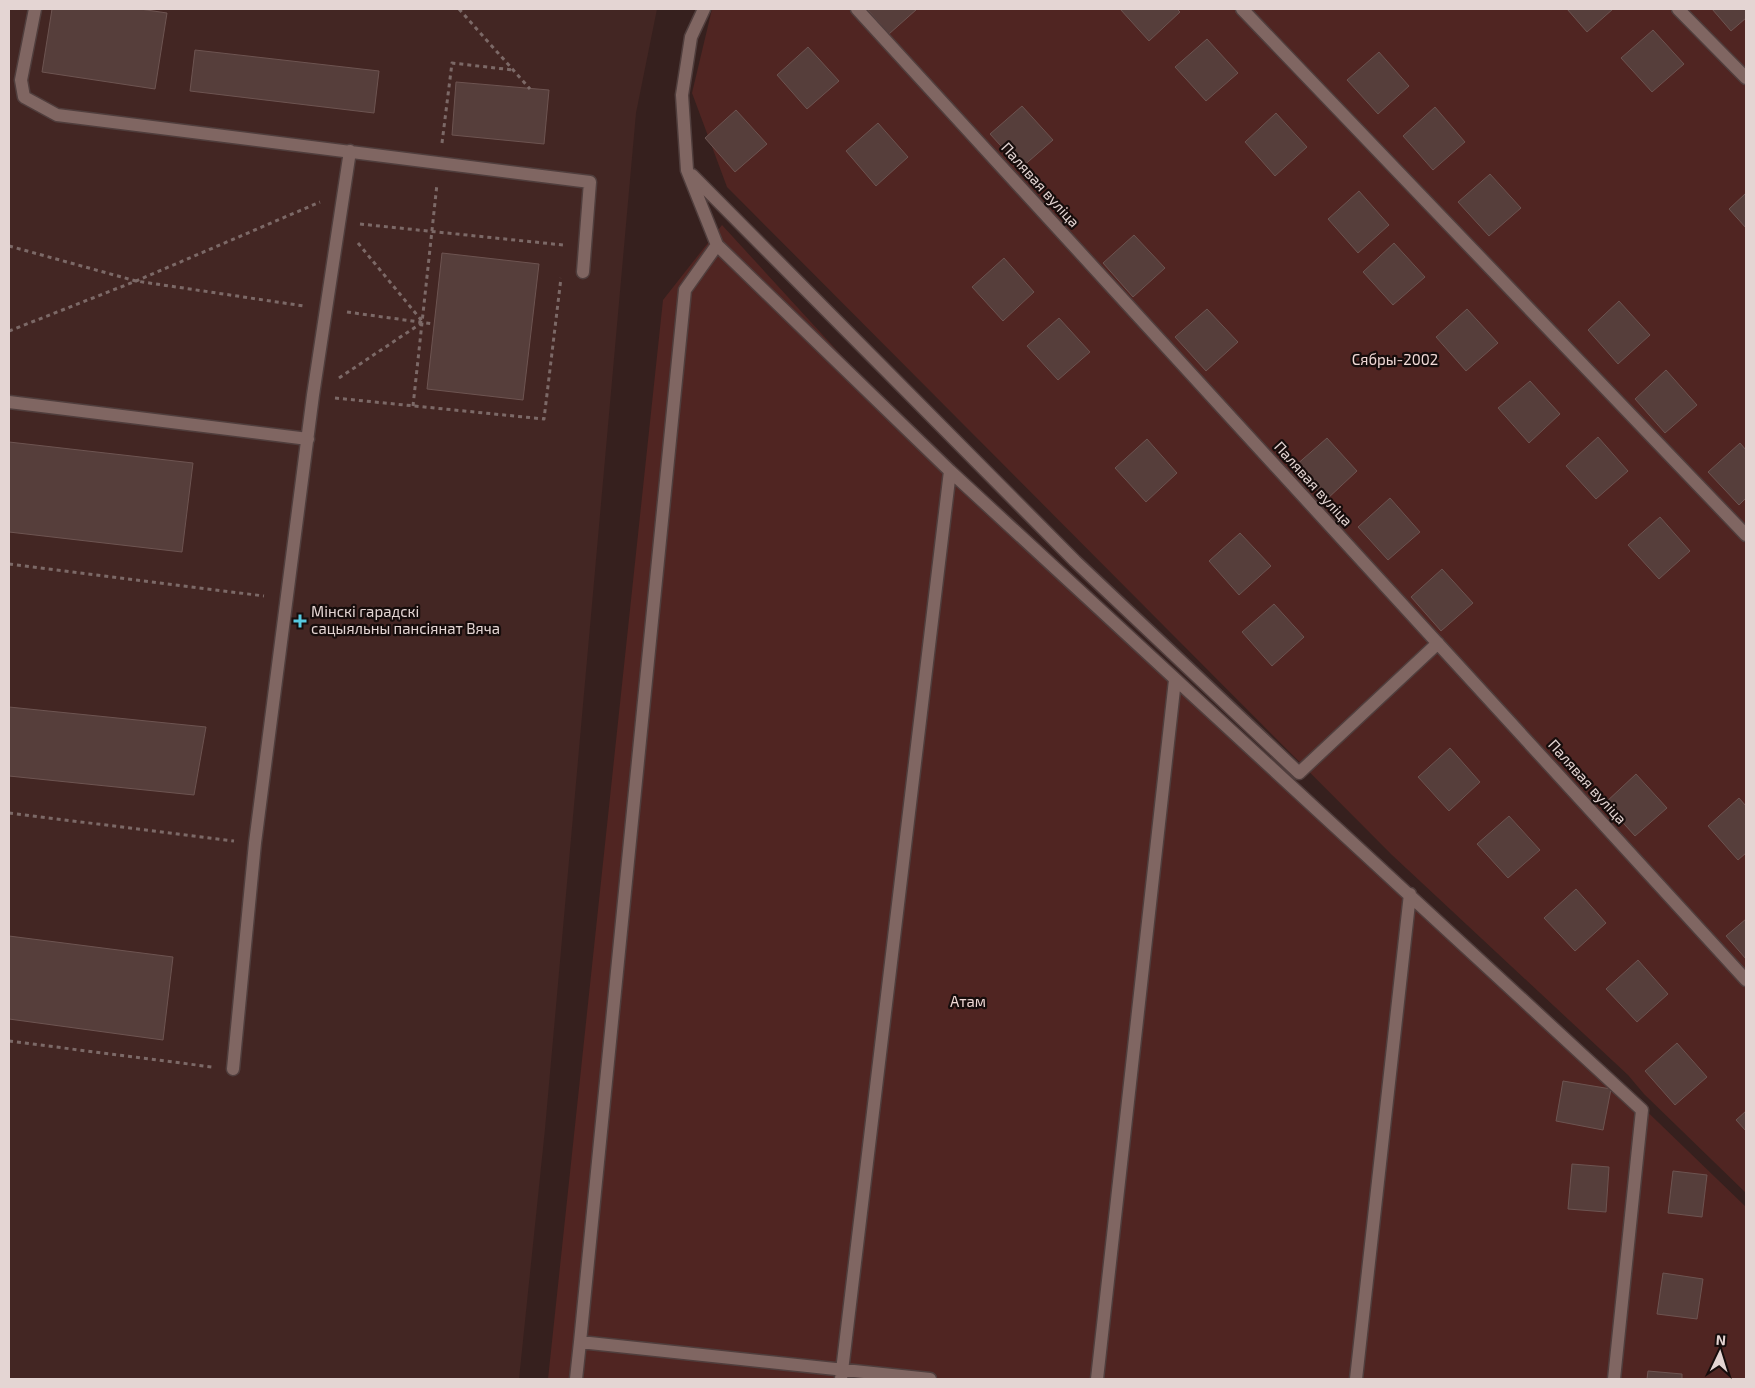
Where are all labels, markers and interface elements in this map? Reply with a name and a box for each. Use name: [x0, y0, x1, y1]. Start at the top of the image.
street label: Палявая вуліца: [997, 138, 1084, 231]
park label: Сябры-2002: [1352, 350, 1438, 368]
street label: Палявая вуліца: [1270, 437, 1357, 530]
place label: Мінскі гарадскі сацыяльны пансіянат Вяча: [311, 602, 500, 637]
marker: Мінскі гарадскі сацыяльны пансіянат Вяча: [293, 614, 307, 628]
street label: Палявая вуліца: [1544, 735, 1631, 828]
park label: Атам: [950, 992, 986, 1010]
north arrow: [1695, 1328, 1745, 1378]
text: N: [1715, 1331, 1727, 1348]

